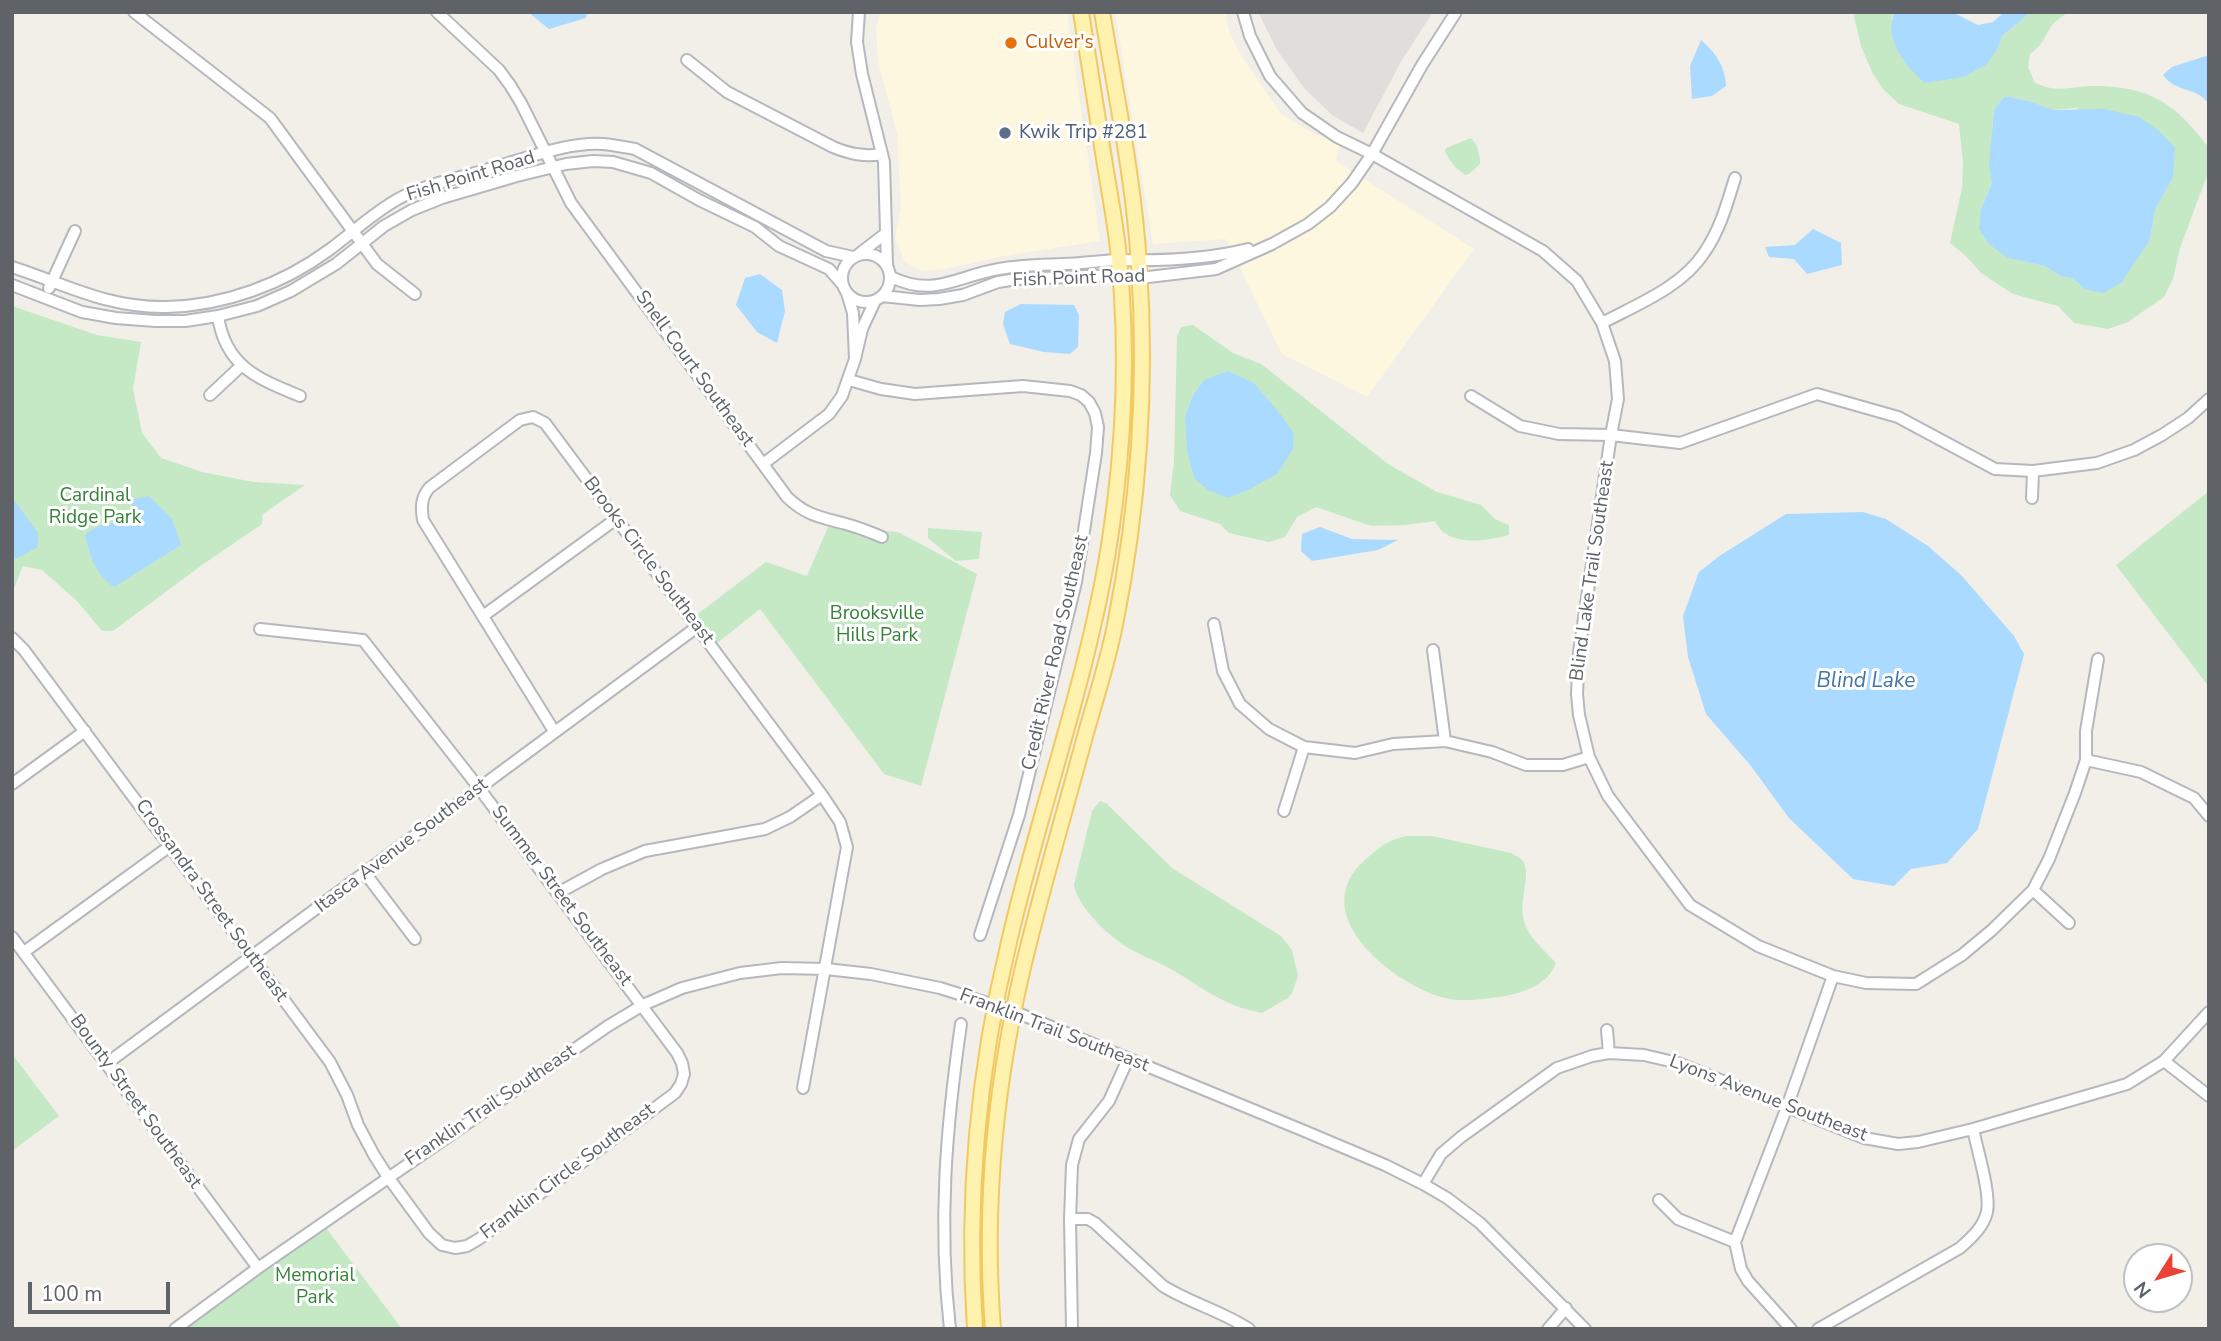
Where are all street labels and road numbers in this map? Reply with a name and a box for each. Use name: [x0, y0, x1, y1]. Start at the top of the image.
street label: Fish Point Road: [404, 147, 538, 207]
street label: Fish Point Road: [1012, 265, 1146, 293]
street label: Snell Court Southeast: [630, 287, 758, 451]
street label: Blind Lake Trail Southeast: [1566, 459, 1620, 683]
street label: Brooks Circle Southeast: [578, 473, 718, 649]
street label: Credit River Road Southeast: [1018, 533, 1094, 773]
street label: Itasca Avenue Southeast: [311, 774, 493, 918]
street label: Crossandra Street Southeast: [130, 795, 292, 1007]
street label: Summer Street Southeast: [486, 801, 636, 991]
street label: Franklin Trail Southeast: [956, 984, 1152, 1078]
street label: Bounty Street Southeast: [64, 1011, 206, 1193]
street label: Franklin Trail Southeast: [401, 1040, 581, 1172]
street label: Lyons Avenue Southeast: [1666, 1051, 1870, 1147]
street label: Franklin Circle Southeast: [476, 1099, 660, 1245]

